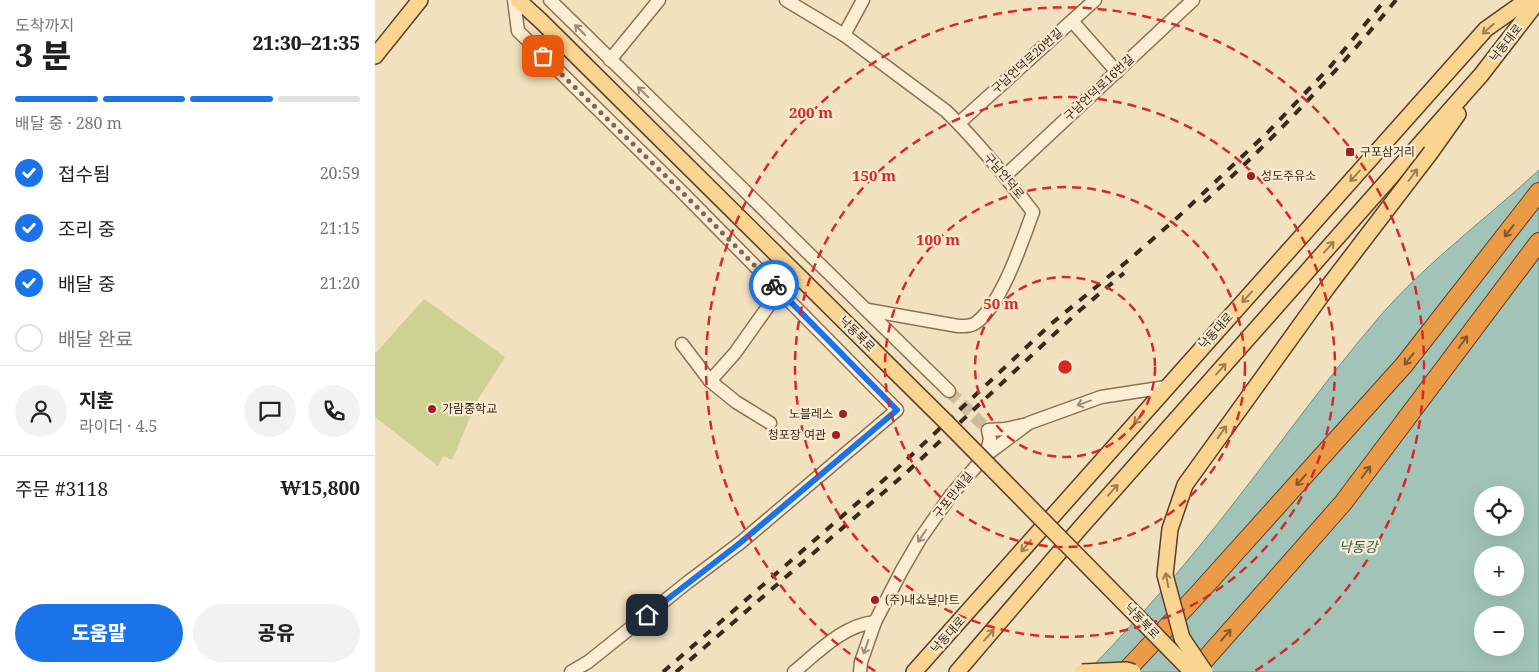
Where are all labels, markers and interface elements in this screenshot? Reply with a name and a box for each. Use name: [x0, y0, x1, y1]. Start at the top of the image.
text: 도착까지: [15, 14, 74, 36]
street label: 낙동대로: [1485, 20, 1526, 65]
one-way arrow: [1481, 23, 1494, 35]
one-way arrow: [574, 24, 586, 36]
street label: 구남언덕로20번길: [987, 24, 1066, 97]
text: 21:30–21:35: [252, 30, 360, 56]
text: 3 분: [15, 33, 71, 76]
pin: [522, 35, 564, 77]
icon: bag: [529, 42, 557, 70]
street label: 구남언덕로16번길: [1060, 50, 1138, 125]
one-way arrow: [638, 87, 650, 99]
text: 200 m: [789, 102, 833, 122]
text: 배달 중 · 280 m: [15, 112, 122, 134]
place label: 구포삼거리: [1360, 143, 1415, 160]
marker: 구포삼거리: [1344, 146, 1356, 158]
street label: 구남언덕로: [980, 149, 1029, 202]
icon: check: [15, 159, 43, 187]
text: 접수됨: [58, 161, 110, 187]
text: 20:59: [320, 162, 360, 184]
text: 150 m: [852, 165, 896, 185]
place label: 성도주유소: [1261, 167, 1316, 184]
one-way arrow: [1350, 169, 1361, 182]
one-way arrow: [1407, 169, 1418, 182]
marker: 성도주유소: [1245, 170, 1257, 182]
icon: check: [15, 214, 43, 242]
text: 조리 중: [58, 216, 115, 242]
text: 21:15: [320, 217, 360, 239]
one-way arrow: [1504, 224, 1514, 238]
text: 100 m: [916, 229, 960, 249]
one-way arrow: [1323, 241, 1334, 254]
courier: [749, 260, 799, 310]
icon: check: [15, 269, 43, 297]
text: 배달 중: [58, 271, 115, 297]
icon: bike: [760, 271, 788, 299]
text: 21:20: [320, 272, 360, 294]
one-way arrow: [1241, 290, 1253, 303]
text: 50 m: [983, 293, 1019, 313]
street label: 낙동대로: [1195, 309, 1237, 353]
street label: 낙동북로: [836, 312, 879, 355]
text: 배달 완료: [58, 326, 133, 352]
one-way arrow: [1458, 336, 1469, 349]
one-way arrow: [1403, 352, 1414, 365]
centre of rings: [1056, 358, 1074, 376]
one-way arrow: [1215, 362, 1227, 375]
button: person: [15, 385, 67, 437]
button: chat: [244, 385, 296, 437]
button: phone: [308, 385, 360, 437]
text: 지훈: [79, 387, 114, 413]
one-way arrow: [1077, 399, 1092, 408]
place label: 가람중학교: [442, 400, 497, 417]
marker: 가람중학교: [426, 403, 438, 415]
place label: 노블레스: [789, 405, 833, 422]
marker: 노블레스: [837, 408, 849, 420]
one-way arrow: [1134, 411, 1145, 424]
text: 라이더 · 4.5: [79, 415, 157, 437]
one-way arrow: [1217, 425, 1227, 439]
place label: 청포장 여관: [768, 426, 826, 443]
marker: 청포장 여관: [830, 429, 842, 441]
one-way arrow: [1361, 465, 1371, 479]
street label: 구포만세길: [929, 468, 977, 521]
one-way arrow: [1295, 474, 1307, 487]
text: ₩15,800: [280, 475, 360, 501]
text: 주문 #3118: [15, 476, 108, 502]
one-way arrow: [1108, 484, 1119, 497]
map controls: [1474, 486, 1524, 656]
button: locate: [1474, 486, 1524, 536]
one-way arrow: [917, 528, 927, 542]
water label: 낙동강: [1339, 537, 1379, 556]
one-way arrow: [1021, 539, 1032, 552]
button: +: [1474, 546, 1524, 596]
one-way arrow: [1162, 573, 1171, 589]
place label: (주)내쇼날마트: [885, 591, 960, 608]
pin: [626, 594, 668, 636]
marker: (주)내쇼날마트: [869, 594, 881, 606]
street label: 낙동북로: [1121, 599, 1164, 642]
icon: home: [633, 601, 661, 629]
button: 도움말: [15, 604, 183, 662]
button: 공유: [193, 604, 360, 662]
button: −: [1474, 606, 1524, 656]
street label: 낙동대로: [927, 613, 969, 657]
one-way arrow: [983, 629, 994, 642]
one-way arrow: [1220, 629, 1232, 642]
one-way arrow: [861, 639, 870, 654]

